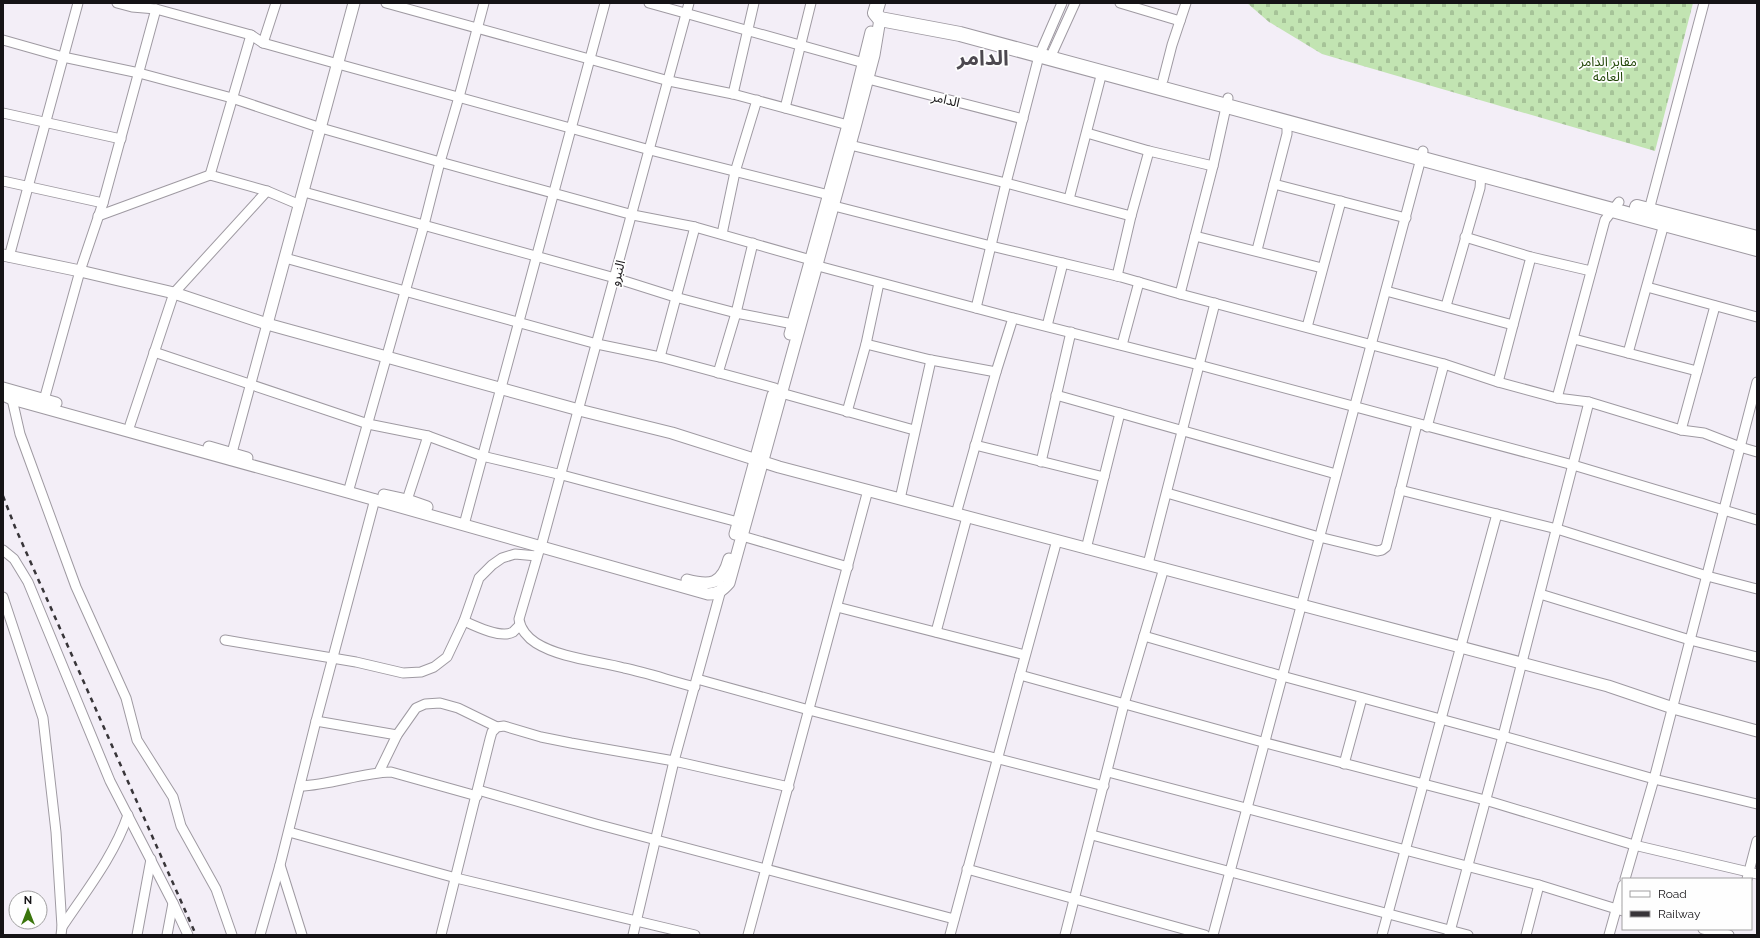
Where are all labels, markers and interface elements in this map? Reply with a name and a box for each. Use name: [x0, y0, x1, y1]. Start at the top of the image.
district label: الدامر: [956, 45, 1009, 70]
park label: مقابر الدامر العامة: [1578, 54, 1637, 84]
street label: الدامر: [929, 89, 962, 110]
street label: النبرو: [607, 258, 628, 288]
legend: [1622, 878, 1752, 930]
text: Road: [1658, 887, 1687, 901]
north arrow: [8, 890, 48, 930]
text: N: [24, 894, 32, 907]
text: Railway: [1658, 907, 1701, 921]

